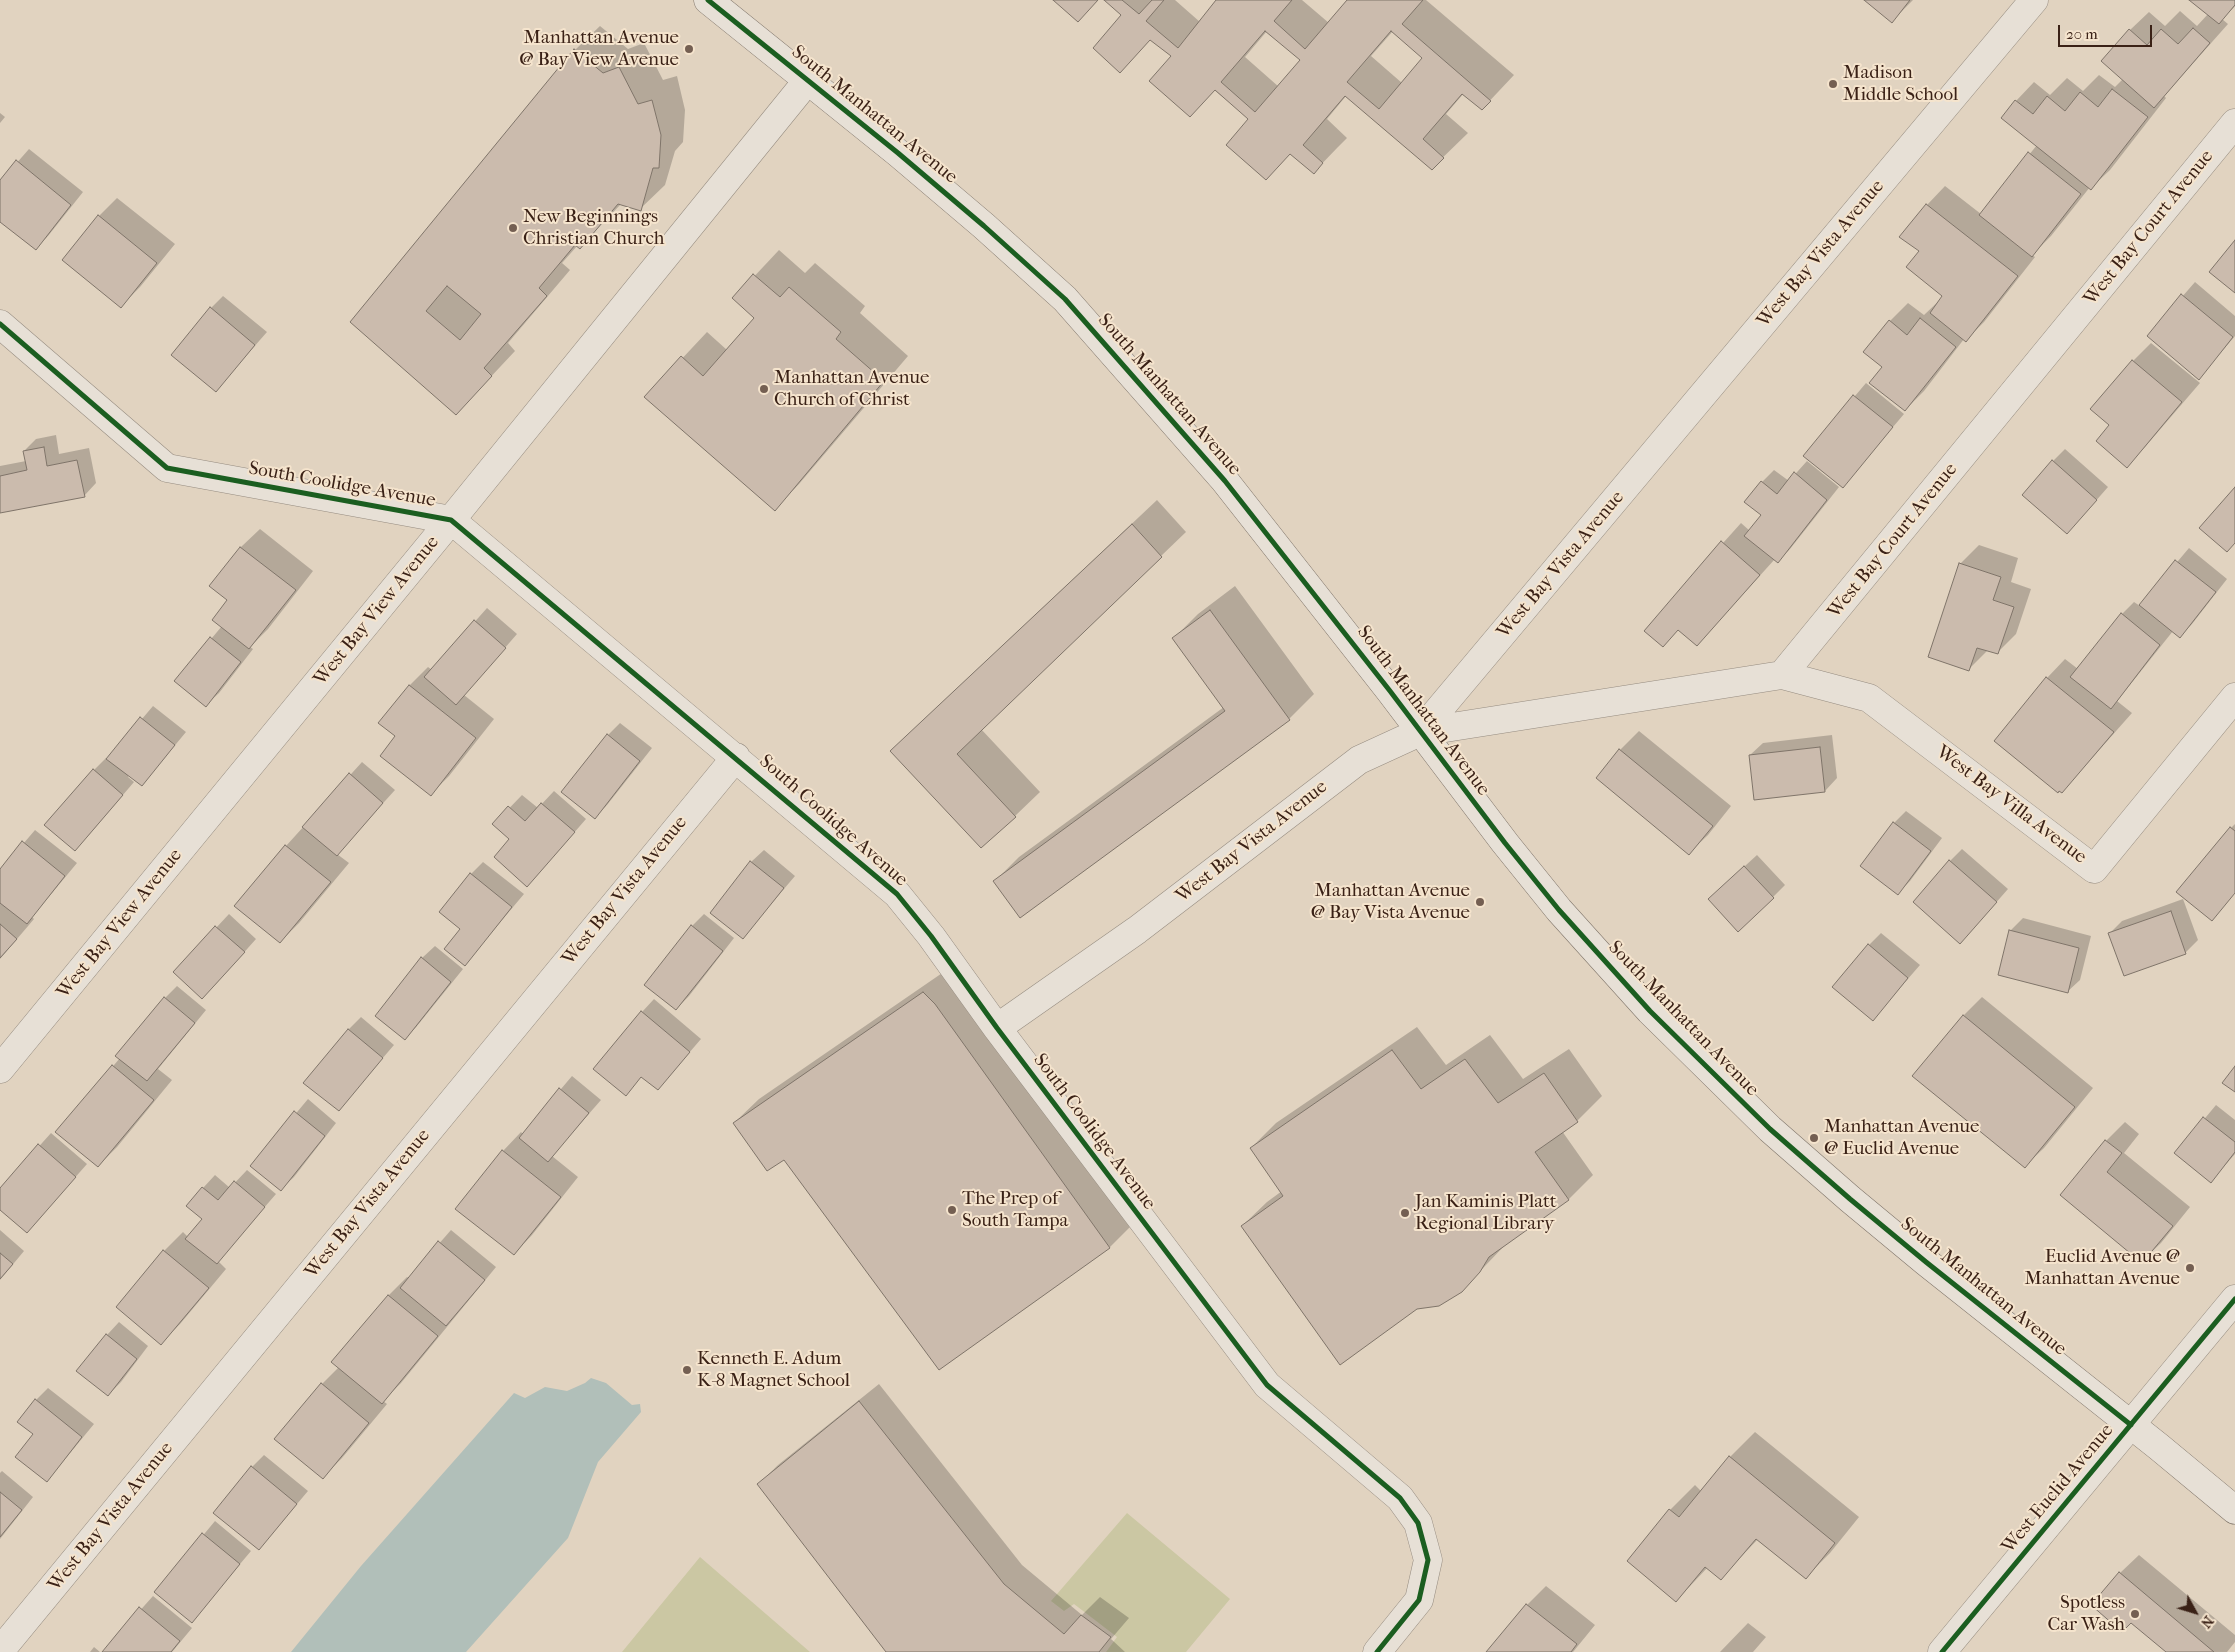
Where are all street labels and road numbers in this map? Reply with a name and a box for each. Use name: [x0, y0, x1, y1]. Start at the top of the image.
street label: South Manhattan Avenue: [786, 41, 962, 189]
street label: West Bay Court Avenue: [2079, 146, 2219, 310]
street label: West Bay Vista Avenue: [1753, 176, 1889, 332]
street label: South Manhattan Avenue: [1093, 309, 1245, 481]
street label: South Coolidge Avenue: [247, 457, 437, 513]
street label: West Bay Court Avenue: [1823, 459, 1963, 623]
street label: West Bay Vista Avenue: [1493, 487, 1629, 643]
street label: West Bay View Avenue: [310, 531, 444, 691]
street label: South Manhattan Avenue: [1352, 622, 1494, 800]
street label: West Bay Villa Avenue: [1931, 741, 2091, 869]
street label: South Coolidge Avenue: [754, 750, 912, 892]
street label: West Bay Vista Avenue: [1172, 776, 1332, 908]
street label: West Bay Vista Avenue: [558, 812, 692, 970]
street label: West Bay View Avenue: [53, 844, 187, 1004]
street label: South Manhattan Avenue: [1603, 937, 1763, 1101]
street label: South Coolidge Avenue: [1028, 1049, 1160, 1215]
street label: West Bay Vista Avenue: [301, 1125, 435, 1283]
street label: South Manhattan Avenue: [1895, 1213, 2071, 1361]
street label: West Euclid Avenue: [1997, 1420, 2119, 1558]
street label: West Bay Vista Avenue: [44, 1438, 178, 1596]

